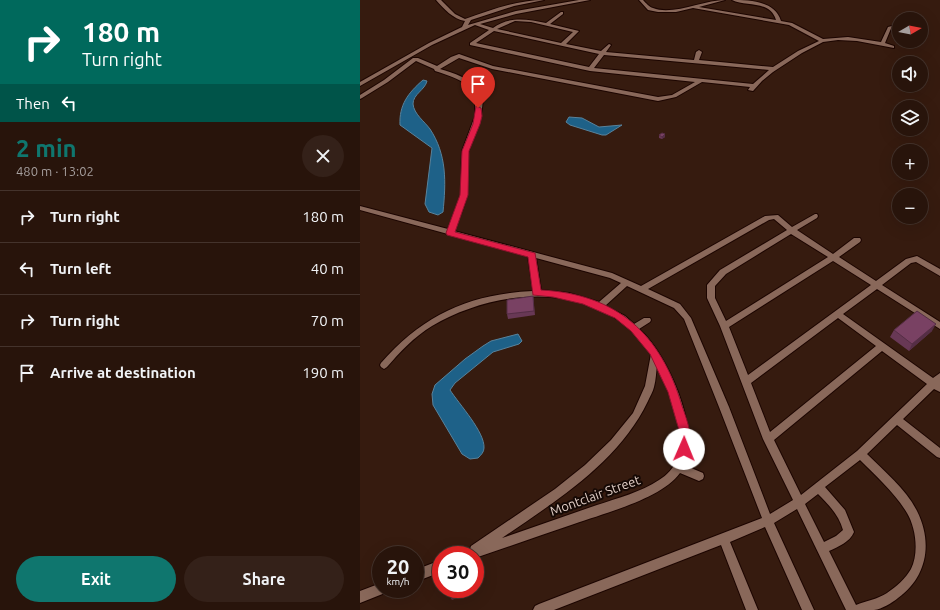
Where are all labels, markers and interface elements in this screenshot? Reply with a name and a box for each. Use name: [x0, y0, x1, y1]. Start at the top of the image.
north arrow: [892, 12, 928, 48]
map controls: [892, 12, 928, 224]
icon: right: [16, 16, 68, 68]
text: 180 m: [82, 16, 160, 47]
text: Turn right: [82, 49, 162, 69]
button: sound: [892, 56, 928, 92]
pin: [461, 67, 495, 108]
icon: arrive: [467, 73, 489, 95]
icon: left: [58, 92, 80, 114]
text: Then: [16, 95, 50, 112]
button: layers: [892, 100, 928, 136]
text: 2 min: [16, 135, 77, 162]
button: close: [302, 135, 344, 177]
button: +: [892, 144, 928, 180]
text: 480 m · 13:02: [16, 164, 94, 178]
button: −: [892, 188, 928, 224]
icon: right: [16, 206, 38, 228]
text: Turn right: [50, 208, 120, 225]
text: 180 m: [302, 208, 344, 225]
icon: left: [16, 258, 38, 280]
text: Turn left: [50, 260, 111, 277]
text: 40 m: [311, 260, 344, 277]
icon: right: [16, 310, 38, 332]
text: Turn right: [50, 312, 120, 329]
text: 70 m: [311, 312, 344, 329]
icon: arrive: [16, 362, 38, 384]
text: Arrive at destination: [50, 364, 196, 381]
text: 190 m: [302, 364, 344, 381]
position arrow: [663, 428, 705, 470]
street label: Montclair Street: [548, 472, 642, 518]
speed limit sign: 30: [432, 546, 484, 598]
text: 20: [387, 555, 409, 578]
button: Exit: [16, 556, 176, 602]
button: Share: [184, 556, 344, 602]
text: km/h: [386, 576, 410, 587]

